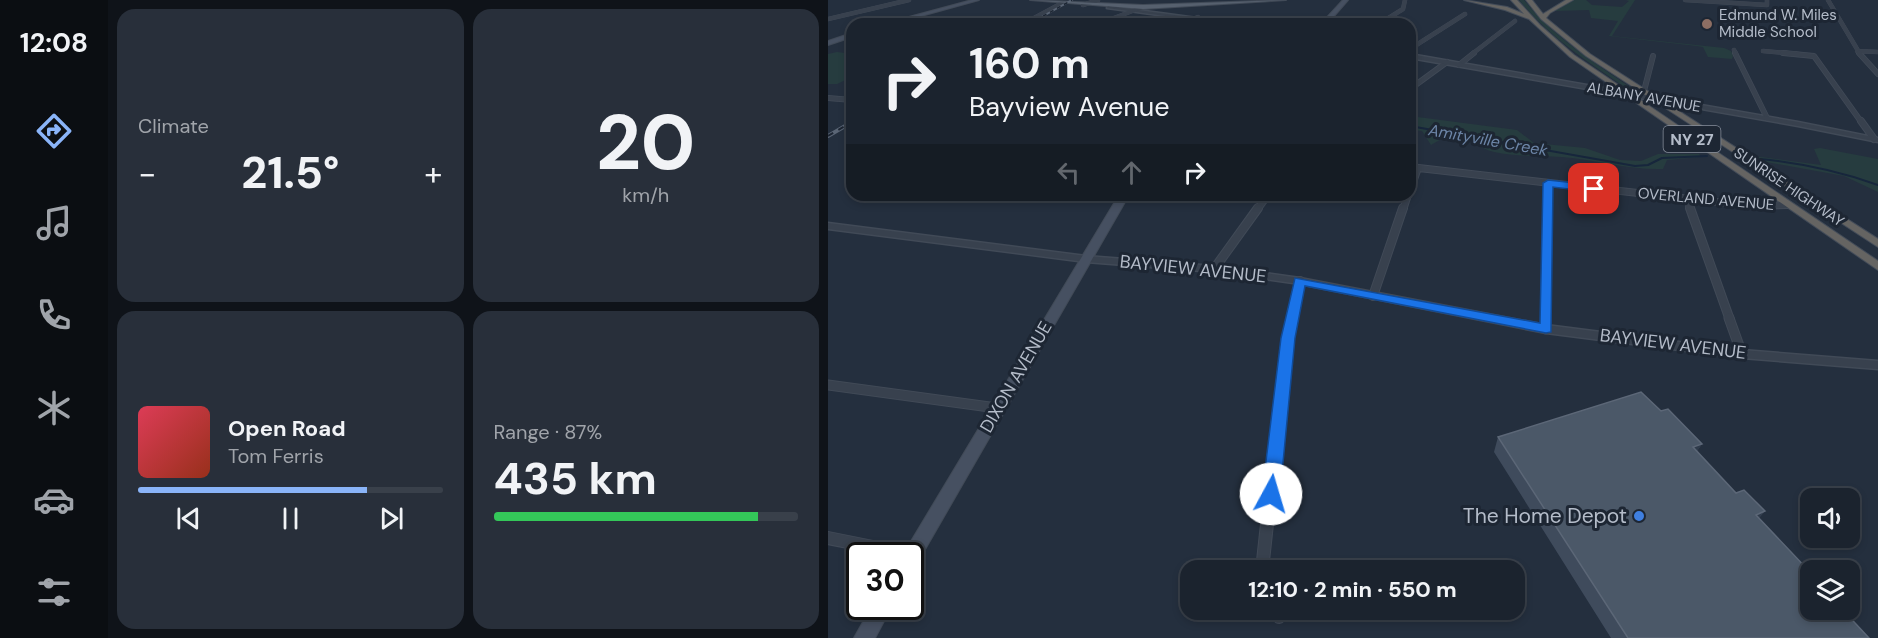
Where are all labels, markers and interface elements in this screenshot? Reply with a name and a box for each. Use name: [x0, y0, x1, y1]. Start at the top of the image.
place label: Edmund W. Miles Middle School: [1719, 5, 1837, 42]
marker: Edmund W. Miles Middle School: [1700, 17, 1714, 31]
text: 12:08: [20, 25, 88, 60]
text: 160 m: [969, 36, 1090, 91]
icon: right: [870, 42, 948, 120]
street label: ALBANY AVENUE: [1585, 77, 1703, 117]
text: Bayview Avenue: [969, 89, 1170, 124]
text: 20: [596, 92, 696, 193]
icon: directions: [33, 110, 75, 152]
text: Climate: [138, 113, 209, 139]
water label: Amityville Creek: [1426, 119, 1550, 161]
road number: NY 27: [1664, 126, 1720, 152]
text: 21.5°: [241, 143, 339, 202]
street label: SUNRISE HIGHWAY: [1730, 143, 1848, 231]
text: −: [138, 152, 156, 195]
text: +: [424, 152, 442, 195]
icon: left: [1052, 156, 1085, 189]
icon: ahead: [1115, 156, 1148, 189]
icon: right: [1178, 156, 1211, 189]
pin: [1568, 163, 1619, 214]
icon: arrive: [1577, 172, 1610, 205]
text: km/h: [622, 182, 669, 208]
street label: OVERLAND AVENUE: [1637, 183, 1775, 215]
icon: music: [33, 202, 75, 244]
street label: BAYVIEW AVENUE: [1119, 249, 1267, 289]
icon: phone: [33, 294, 75, 336]
street label: DIXON AVENUE: [974, 317, 1058, 437]
street label: BAYVIEW AVENUE: [1599, 323, 1747, 365]
icon: climate: [33, 387, 75, 429]
text: Open Road: [228, 414, 346, 443]
text: Range · 87%: [494, 419, 602, 445]
text: Tom Ferris: [228, 443, 324, 469]
text: 435 km: [494, 449, 657, 508]
position arrow: [1239, 462, 1303, 526]
icon: car: [33, 479, 75, 521]
map controls: [1800, 488, 1860, 620]
button: sound: [1800, 488, 1860, 548]
icon: previous: [172, 502, 205, 535]
icon: pause: [274, 502, 307, 535]
icon: next: [375, 502, 408, 535]
place label: The Home Depot: [1463, 502, 1627, 530]
marker: The Home Depot: [1632, 509, 1646, 523]
speed limit sign: 30: [846, 542, 924, 620]
button: layers: [1800, 560, 1860, 620]
icon: filters: [33, 571, 75, 613]
text: 12:10 · 2 min · 550 m: [1248, 575, 1457, 604]

